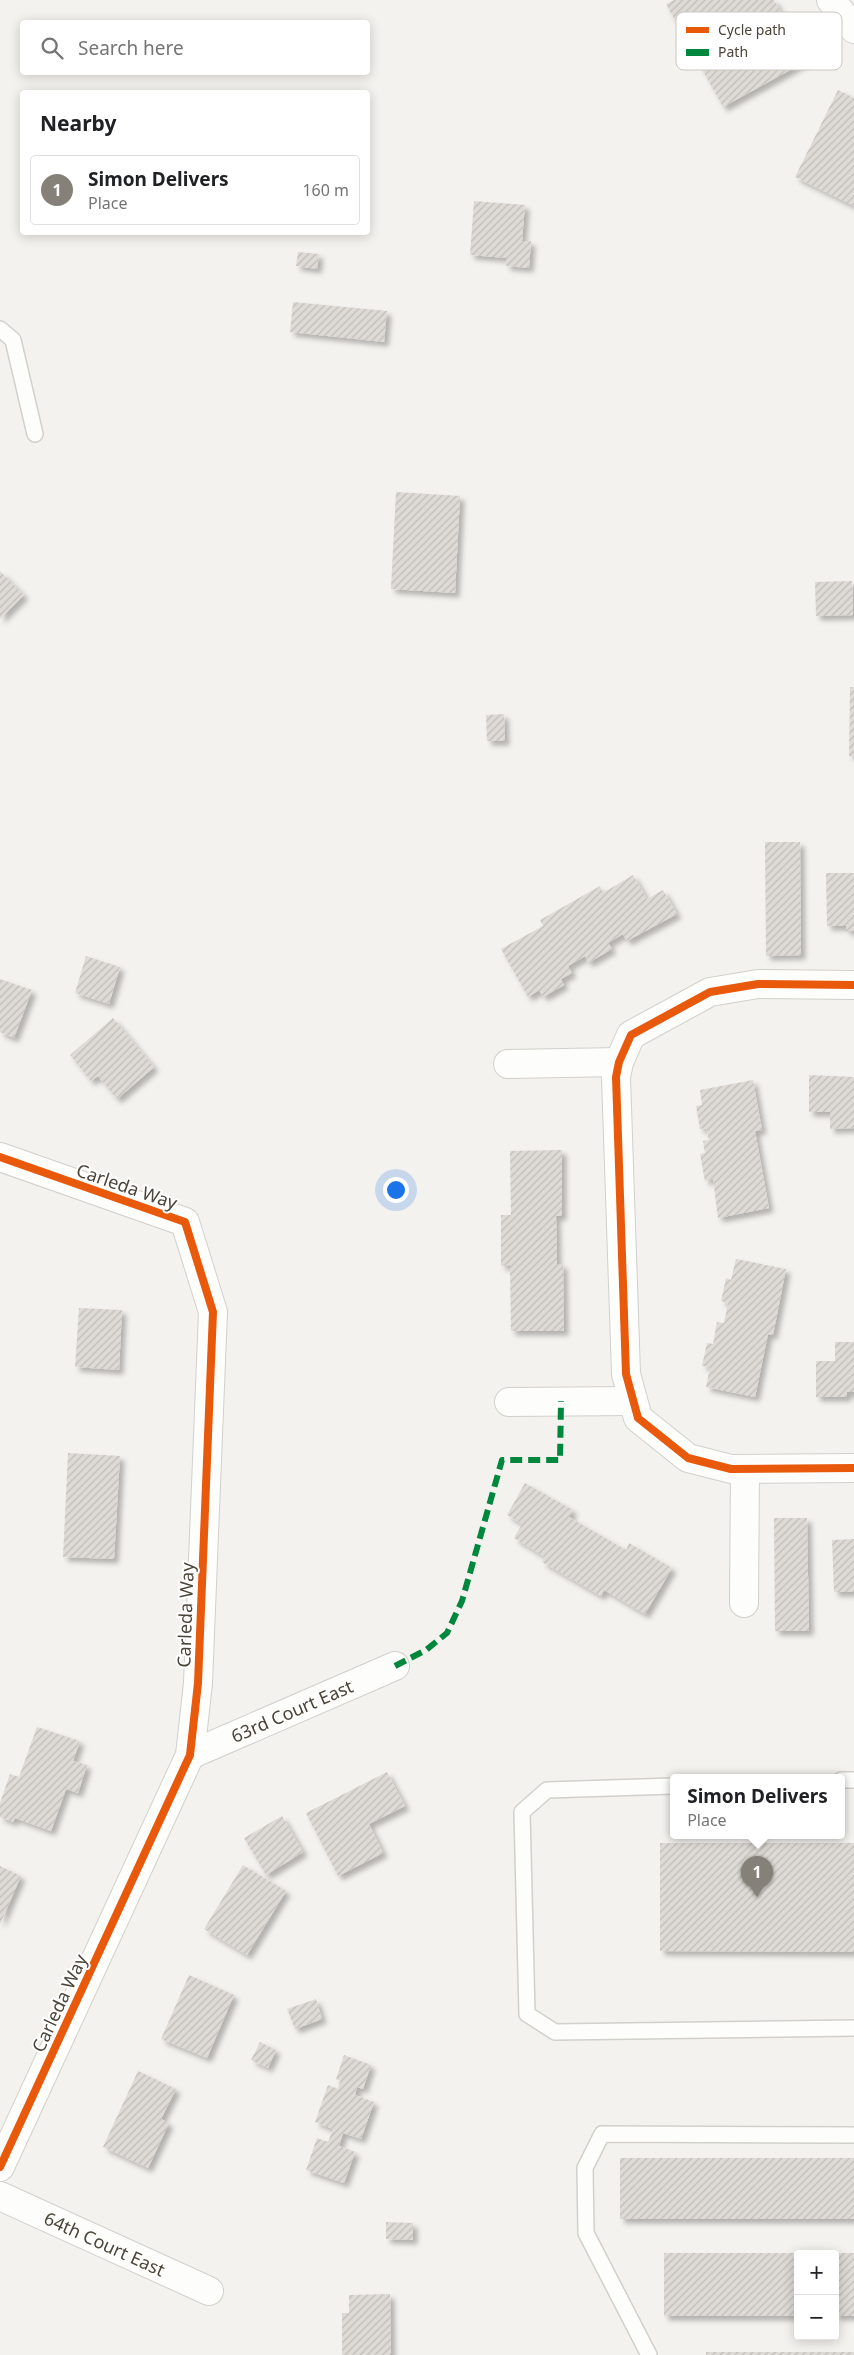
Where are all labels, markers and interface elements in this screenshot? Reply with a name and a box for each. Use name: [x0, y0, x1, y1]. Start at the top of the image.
legend: [676, 12, 842, 70]
search box: [20, 20, 370, 75]
text: Cycle path: [718, 20, 786, 39]
icon: search: [38, 34, 66, 62]
text: Search here: [78, 35, 184, 61]
text: Path: [718, 42, 748, 61]
text: Nearby: [40, 109, 116, 137]
text: Simon Delivers: [88, 166, 229, 192]
text: 1: [52, 179, 62, 201]
text: 160 m: [302, 179, 349, 201]
text: Place: [88, 192, 128, 214]
street label: Carleda Way: [73, 1158, 181, 1215]
your location: [383, 1177, 409, 1203]
street label: Carleda Way: [171, 1561, 199, 1668]
street label: 63rd Court East: [227, 1674, 357, 1748]
popup: [670, 1774, 845, 1839]
text: Simon Delivers: [687, 1783, 828, 1809]
text: Place: [687, 1809, 727, 1831]
pin: 1: [741, 1856, 773, 1897]
street label: Carleda Way: [26, 1950, 92, 2056]
street label: 64th Court East: [40, 2206, 169, 2282]
map controls: [794, 2250, 839, 2340]
button: +: [794, 2250, 839, 2295]
button: −: [794, 2295, 839, 2340]

